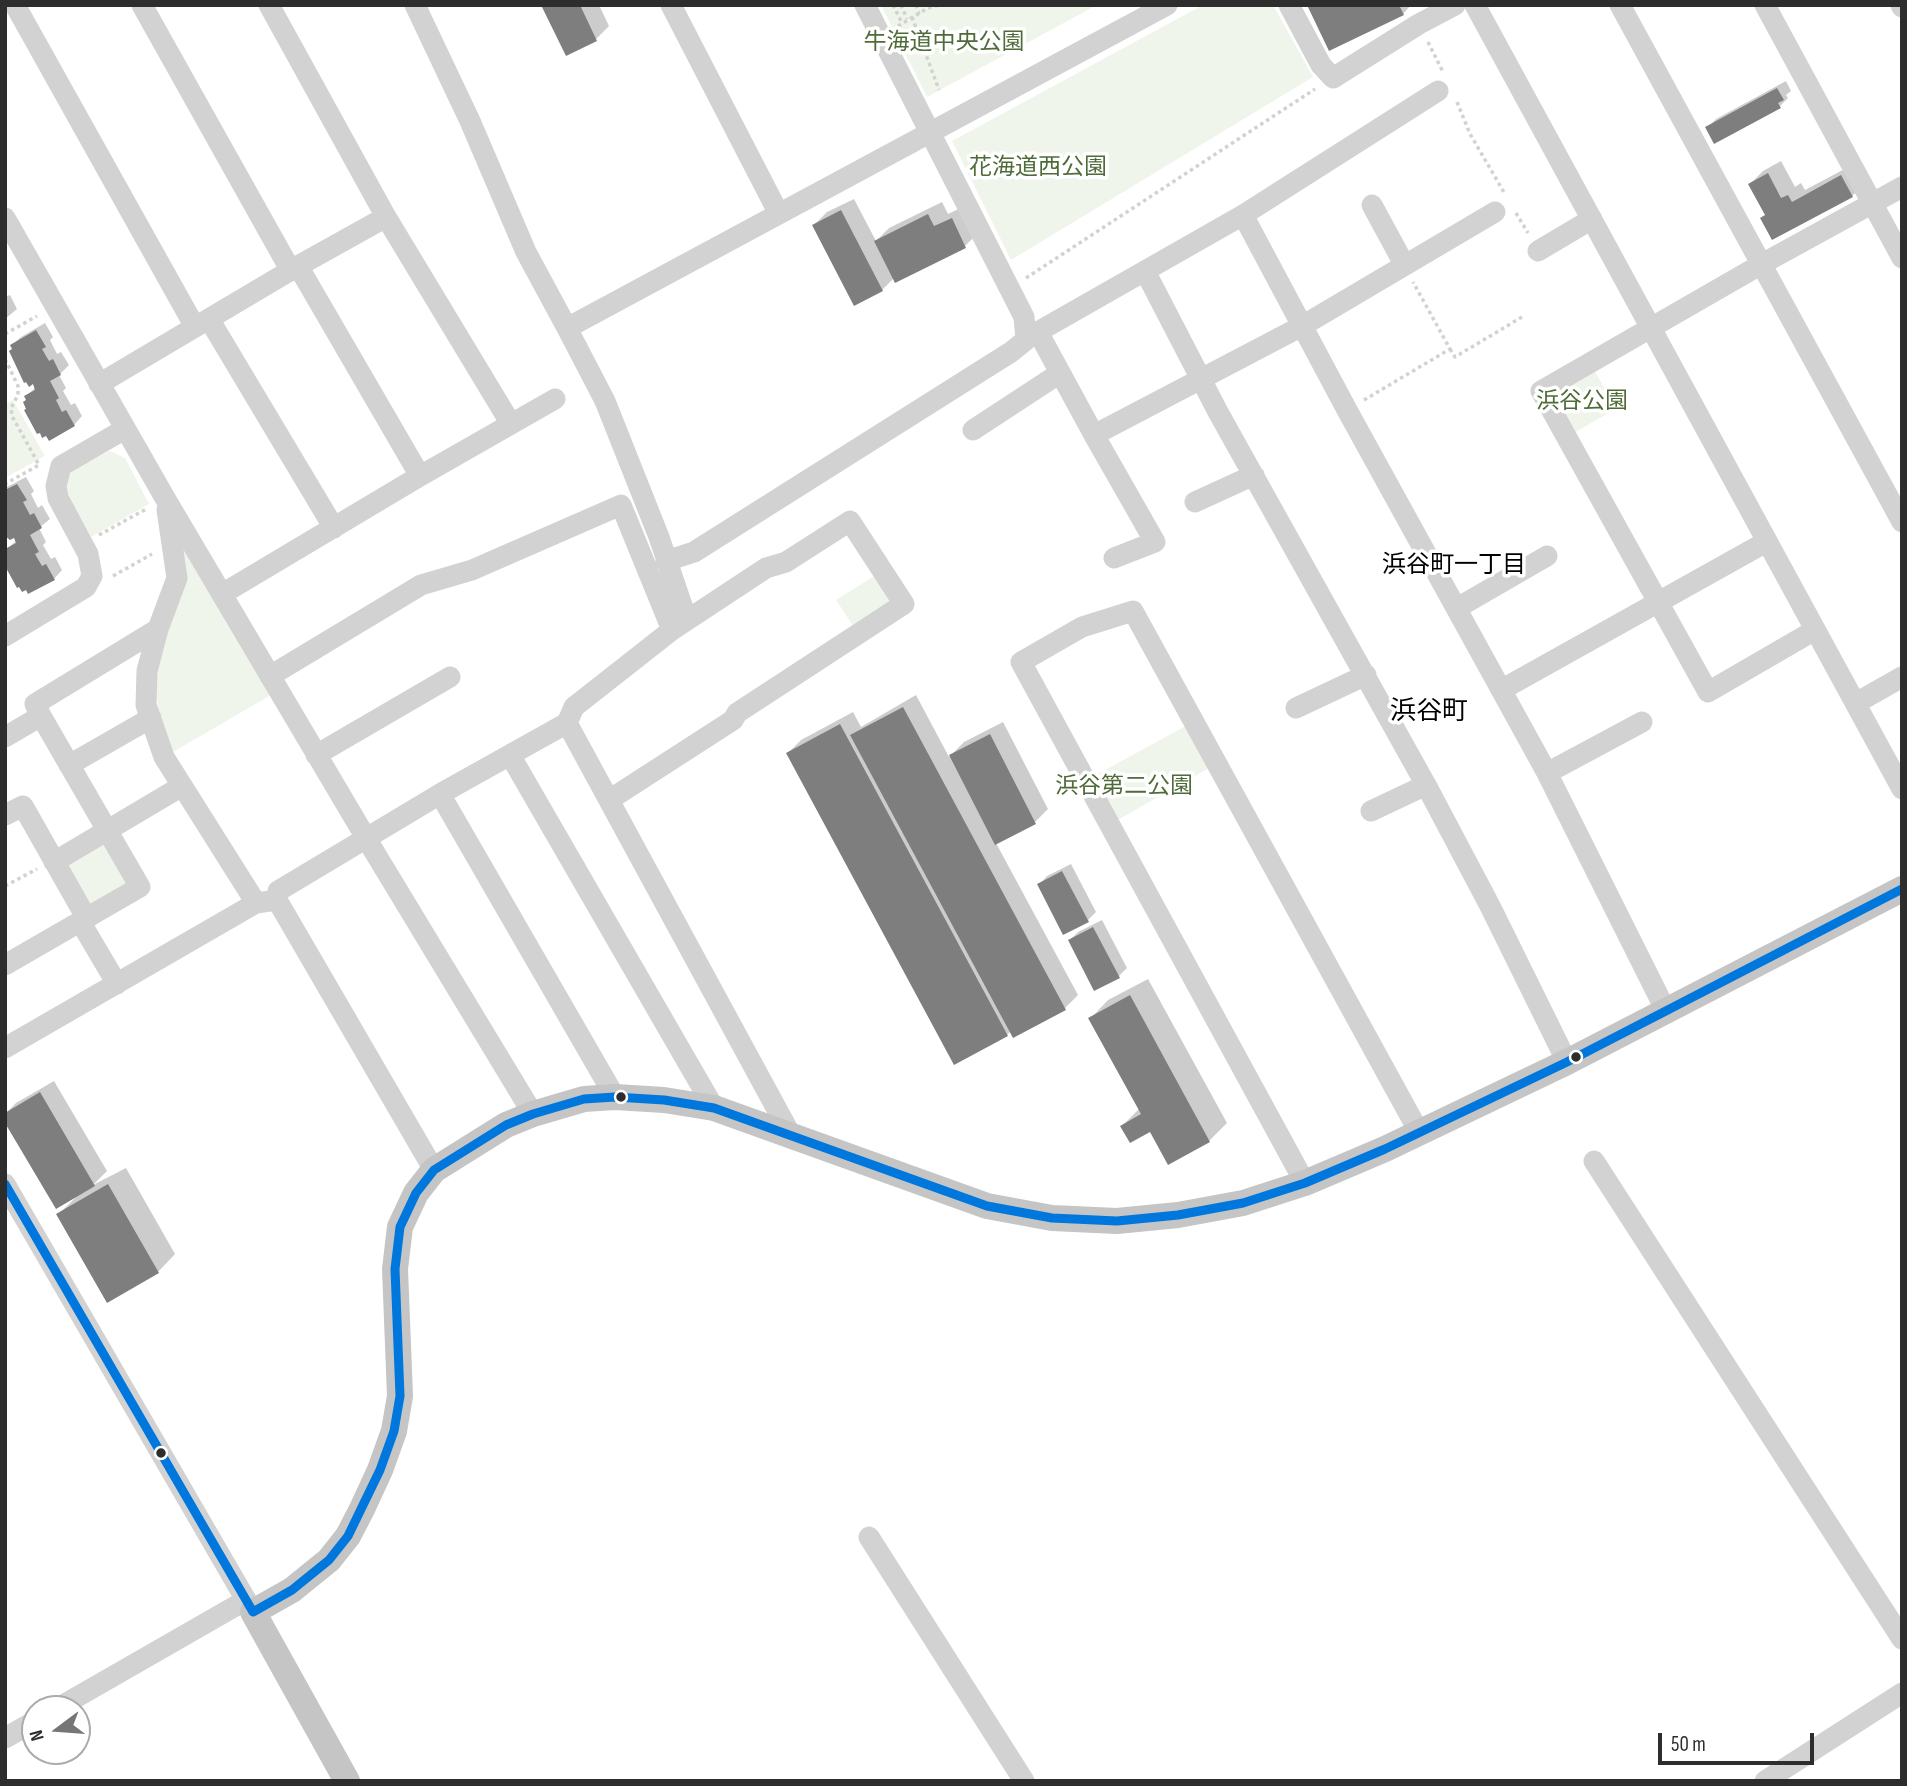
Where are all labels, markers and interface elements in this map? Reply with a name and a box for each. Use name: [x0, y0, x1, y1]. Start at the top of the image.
park label: 牛海道中央公園: [864, 29, 1024, 57]
park label: 花海道西公園: [969, 154, 1107, 182]
park label: 浜谷公園: [1536, 388, 1628, 416]
district label: 浜谷町一丁目: [1382, 552, 1526, 580]
district label: 浜谷町: [1390, 696, 1468, 728]
park label: 浜谷第二公園: [1055, 773, 1193, 801]
unlabelled marker: [1569, 1050, 1583, 1064]
unlabelled marker: [614, 1090, 628, 1104]
unlabelled marker: [154, 1446, 168, 1460]
north arrow: [21, 1695, 91, 1765]
scale bar: [1662, 1720, 1818, 1764]
text: N: [25, 1727, 50, 1743]
text: 50 m: [1671, 1732, 1706, 1757]

